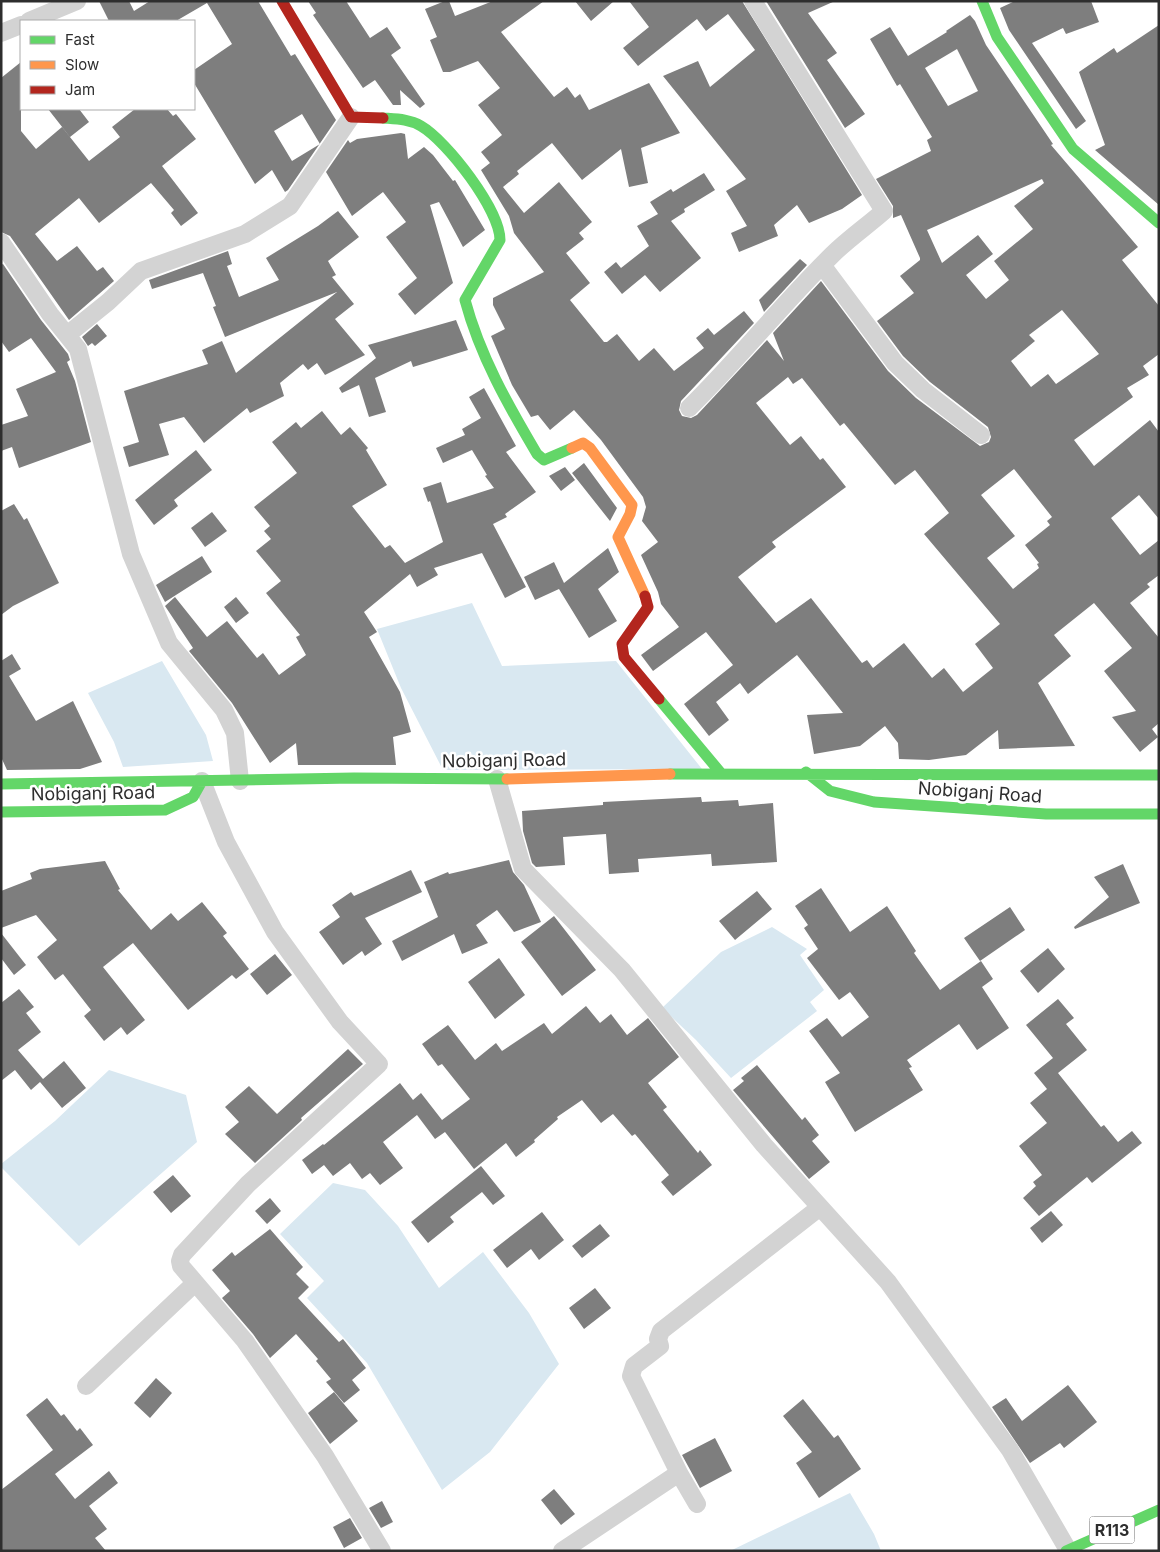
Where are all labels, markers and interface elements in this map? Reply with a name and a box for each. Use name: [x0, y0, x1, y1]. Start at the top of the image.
legend: [20, 20, 195, 110]
text: Fast: [65, 30, 95, 49]
text: Slow: [65, 55, 99, 74]
text: Jam: [65, 80, 95, 99]
street label: Nobiganj Road: [442, 748, 566, 772]
street label: Nobiganj Road: [917, 777, 1043, 807]
street label: Nobiganj Road: [31, 781, 155, 805]
road number: R113: [1090, 1516, 1134, 1544]

